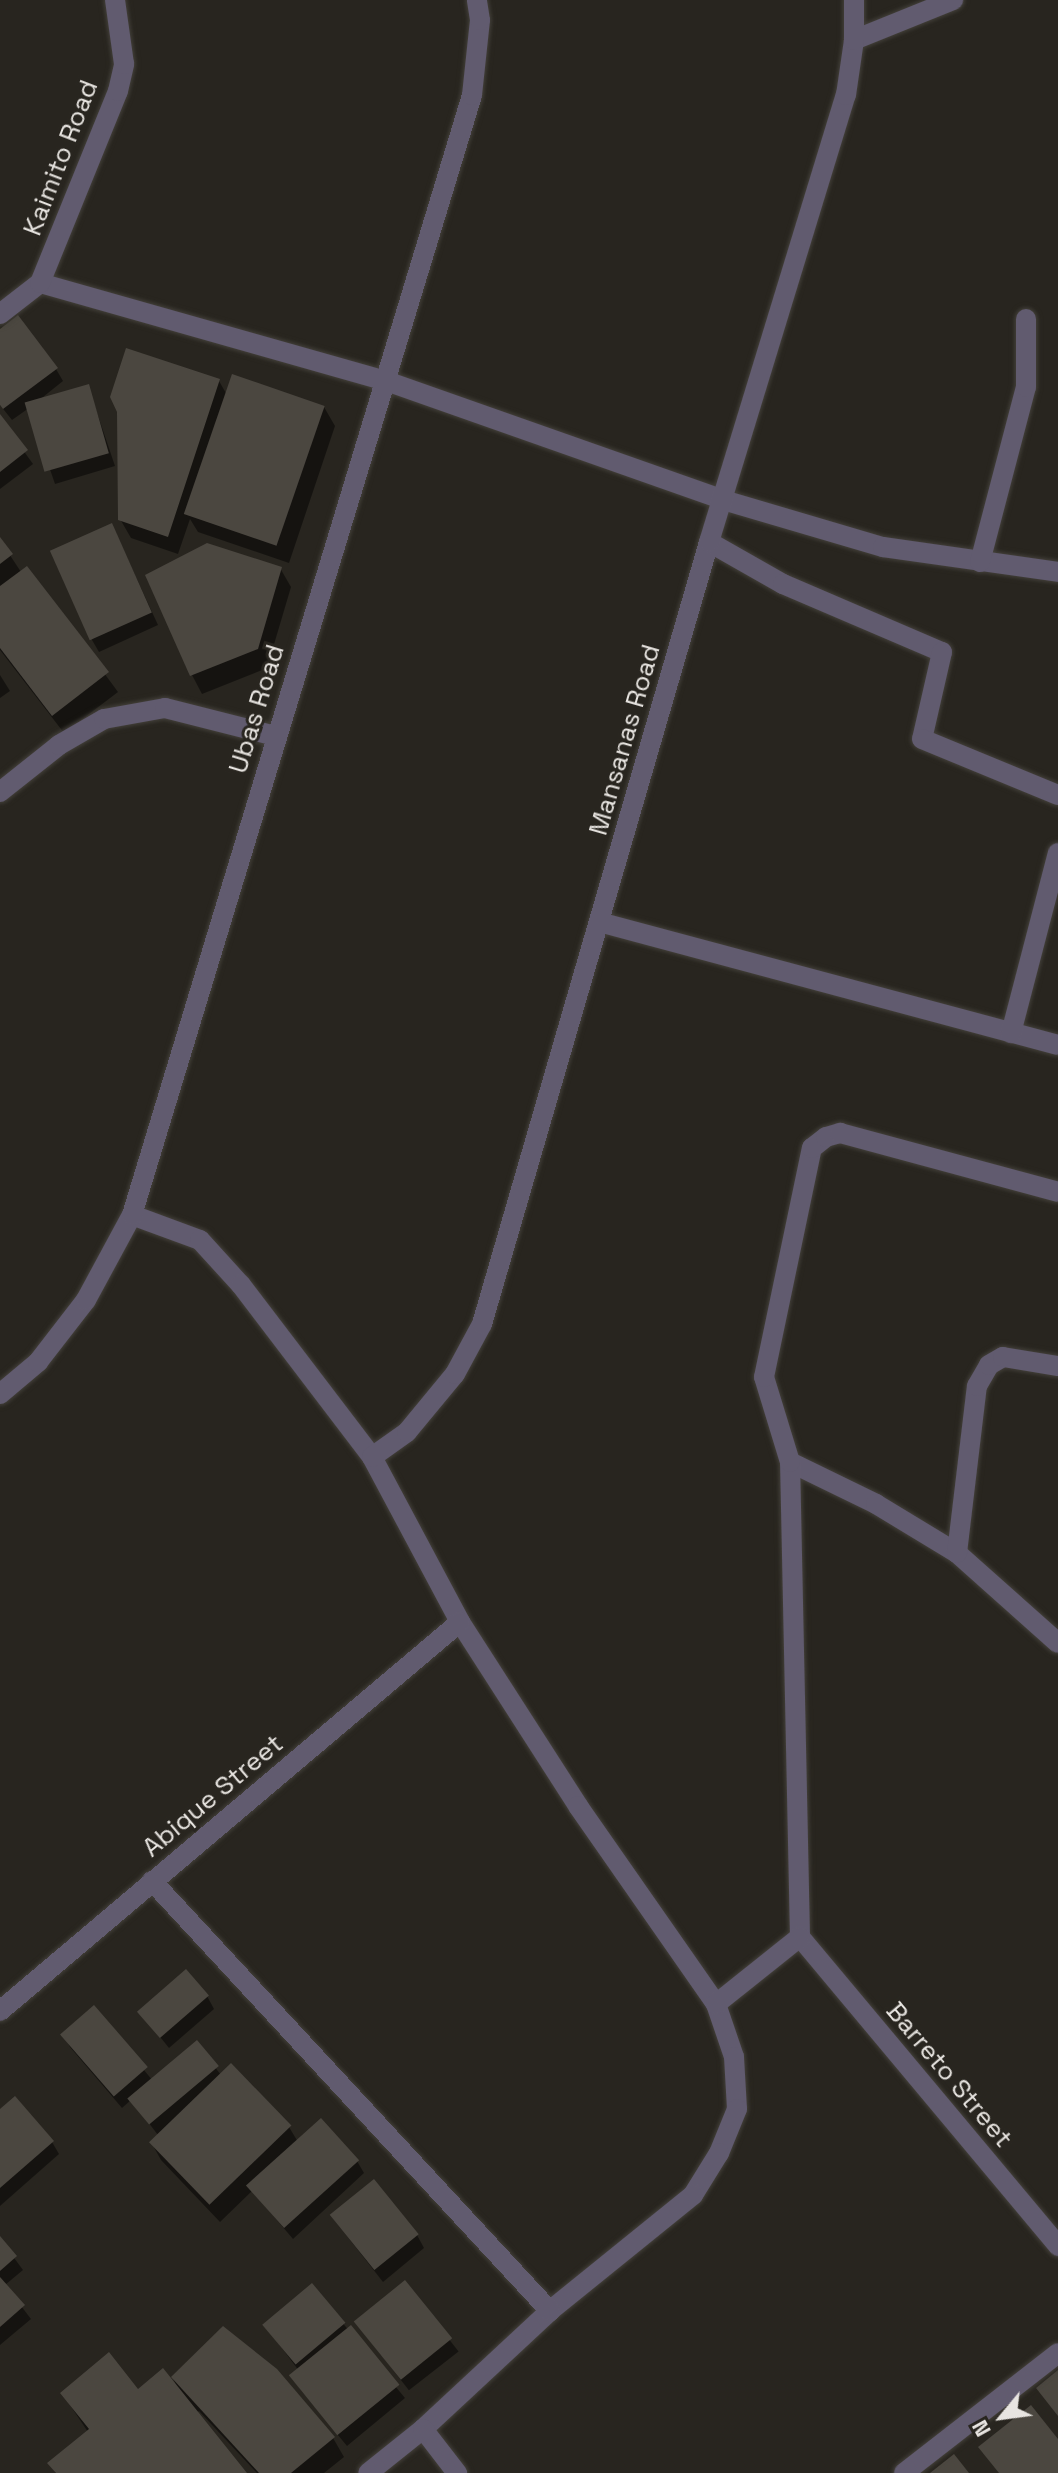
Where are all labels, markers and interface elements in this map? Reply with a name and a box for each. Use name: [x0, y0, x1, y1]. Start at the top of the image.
street label: Kaimito Road: [17, 76, 105, 240]
street label: Ubas Road: [223, 641, 291, 777]
street label: Mansanas Road: [583, 641, 667, 839]
street label: Abique Street: [136, 1728, 290, 1864]
street label: Barreto Street: [879, 1996, 1019, 2154]
north arrow: [962, 2377, 1042, 2457]
text: N: [965, 2415, 997, 2442]

